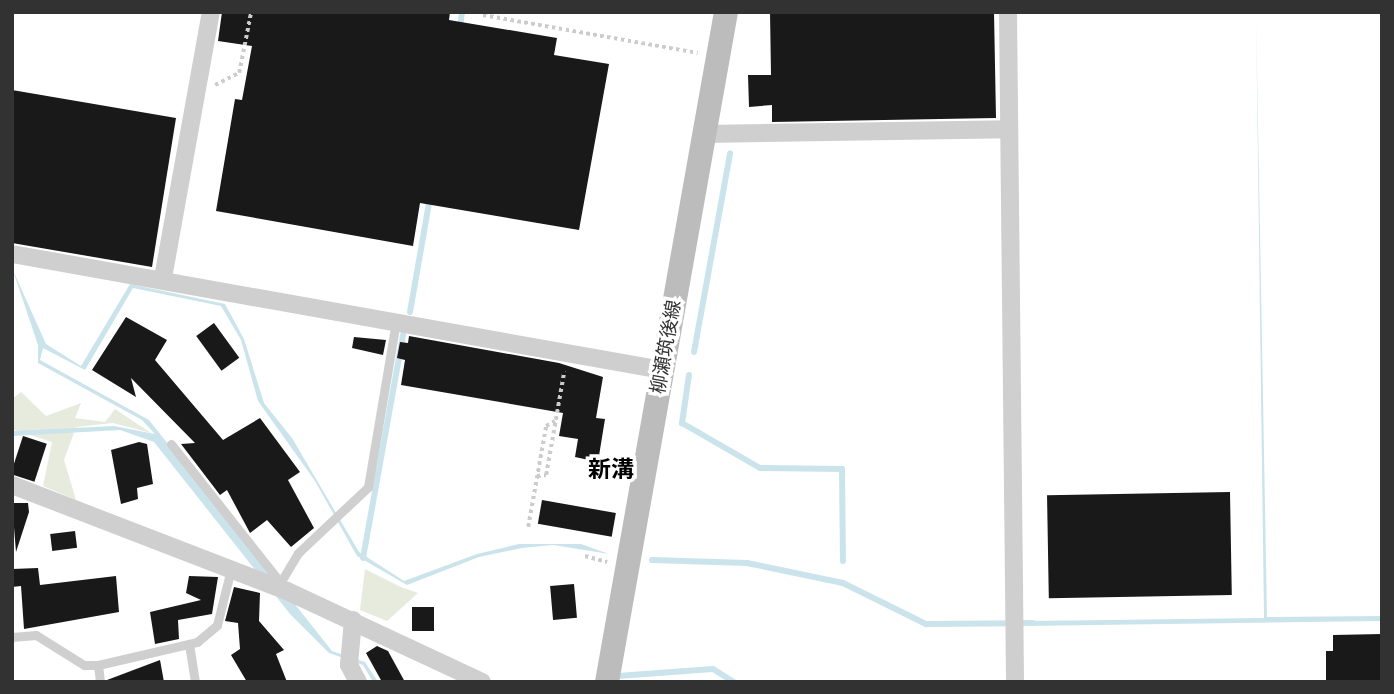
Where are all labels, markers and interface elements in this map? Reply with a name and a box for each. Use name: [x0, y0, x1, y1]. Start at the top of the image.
street label: 柳瀬筑後線: [647, 298, 685, 396]
district label: 新溝: [588, 456, 634, 484]

